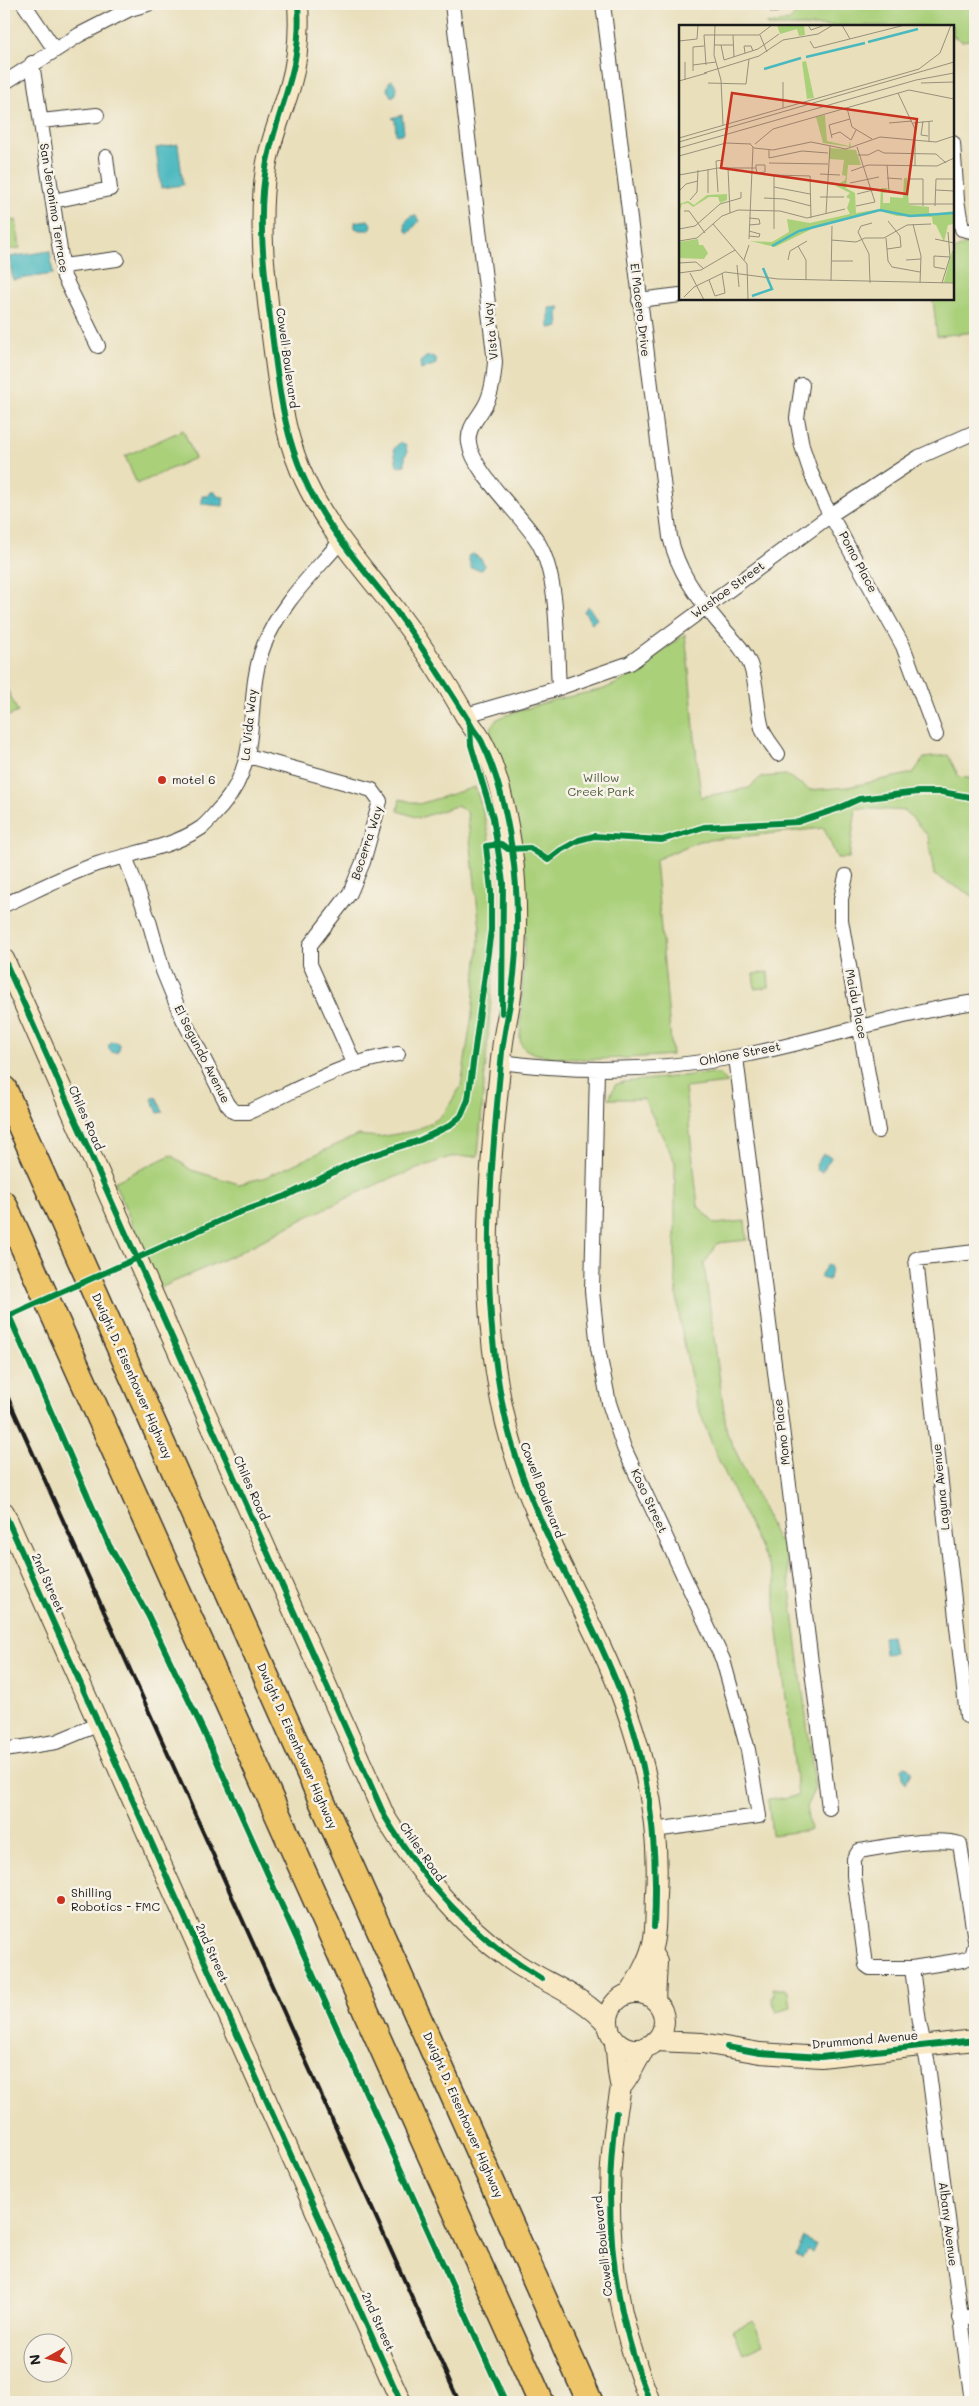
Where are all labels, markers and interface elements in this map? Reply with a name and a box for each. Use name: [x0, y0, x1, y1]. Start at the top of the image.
inset map: [679, 25, 954, 300]
street label: San Jeronimo Terrace: [37, 142, 73, 274]
street label: El Macero Drive: [627, 262, 655, 357]
street label: Vista Way: [479, 301, 501, 361]
street label: Cowell Boulevard: [273, 307, 303, 410]
street label: Pomo Place: [836, 528, 882, 595]
street label: Washoe Street: [687, 557, 767, 621]
street label: La Vida Way: [236, 688, 260, 762]
park label: Willow Creek Park: [568, 769, 634, 799]
place label: motel 6: [172, 771, 216, 787]
marker: motel 6: [156, 774, 168, 786]
street label: Becerra Way: [347, 804, 386, 882]
street label: Maidu Place: [842, 967, 872, 1040]
street label: El Segundo Avenue: [171, 1002, 235, 1105]
street label: Ohlone Street: [698, 1037, 782, 1069]
street label: Chiles Road: [66, 1083, 108, 1153]
street label: Dwight D. Eisenhower Highway: [89, 1290, 177, 1461]
street label: Mono Place: [769, 1398, 793, 1466]
street label: Cowell Boulevard: [517, 1439, 569, 1540]
street label: Laguna Avenue: [928, 1443, 952, 1531]
street label: Chiles Road: [231, 1453, 273, 1523]
street label: Koso Street: [628, 1466, 672, 1535]
street label: 2nd Street: [29, 1551, 69, 1615]
street label: Dwight D. Eisenhower Highway: [254, 1660, 342, 1831]
street label: Chiles Road: [396, 1819, 449, 1885]
place label: Shilling Robotics - FMC: [71, 1884, 160, 1914]
marker: Shilling Robotics - FMC: [55, 1894, 67, 1906]
street label: 2nd Street: [193, 1921, 233, 1985]
street label: Drummond Avenue: [811, 2026, 919, 2052]
street label: Dwight D. Eisenhower Highway: [420, 2029, 508, 2200]
street label: Albany Avenue: [936, 2181, 962, 2267]
street label: Cowell Boulevard: [589, 2195, 615, 2297]
street label: 2nd Street: [359, 2290, 399, 2354]
north arrow: [22, 2334, 72, 2384]
text: N: [24, 2353, 45, 2366]

